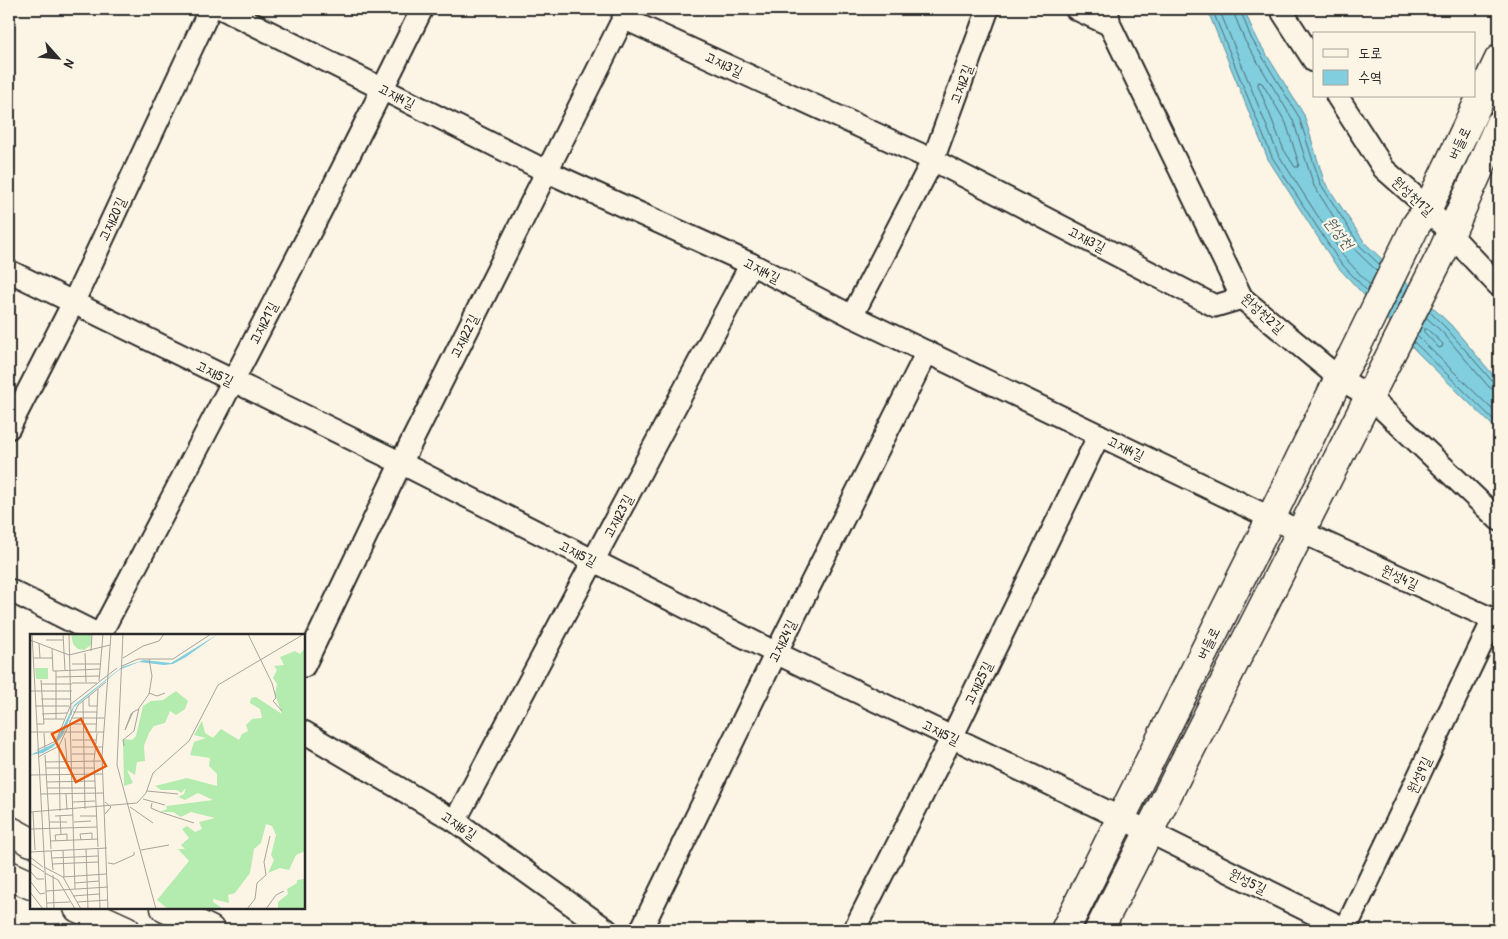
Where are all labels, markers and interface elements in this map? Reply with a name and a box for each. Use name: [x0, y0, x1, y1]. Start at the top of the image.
north arrow: [32, 32, 82, 82]
legend: [1313, 32, 1476, 98]
text: 도로: [1358, 42, 1382, 63]
street label: 고재3길: [702, 46, 747, 81]
text: N: [60, 56, 80, 72]
street label: 고재2길: [945, 61, 977, 106]
text: 수역: [1358, 66, 1382, 87]
street label: 고재4길: [376, 78, 420, 113]
street label: 버들로: [1443, 123, 1474, 162]
street label: 원성천1길: [1389, 172, 1439, 220]
street label: 고재20길: [93, 193, 130, 244]
water label: 원성천: [1320, 212, 1360, 255]
street label: 고재3길: [1065, 221, 1110, 256]
street label: 고재4길: [741, 252, 785, 287]
street label: 원성천2길: [1238, 288, 1289, 337]
street label: 고재21길: [244, 298, 282, 347]
street label: 고재22길: [445, 310, 483, 361]
street label: 고재5길: [193, 355, 238, 390]
street label: 고재4길: [1105, 430, 1149, 465]
street label: 고재23길: [598, 490, 637, 541]
street label: 고재5길: [556, 535, 601, 570]
street label: 원성4길: [1379, 560, 1423, 594]
street label: 고재24길: [763, 615, 800, 665]
street label: 버들로: [1191, 623, 1224, 662]
inset map: [30, 634, 305, 909]
street label: 고재25길: [959, 657, 997, 708]
street label: 고재5길: [919, 714, 964, 749]
street label: 원성9길: [1402, 752, 1436, 796]
street label: 고재6길: [438, 806, 482, 844]
street label: 원성5길: [1226, 863, 1271, 898]

